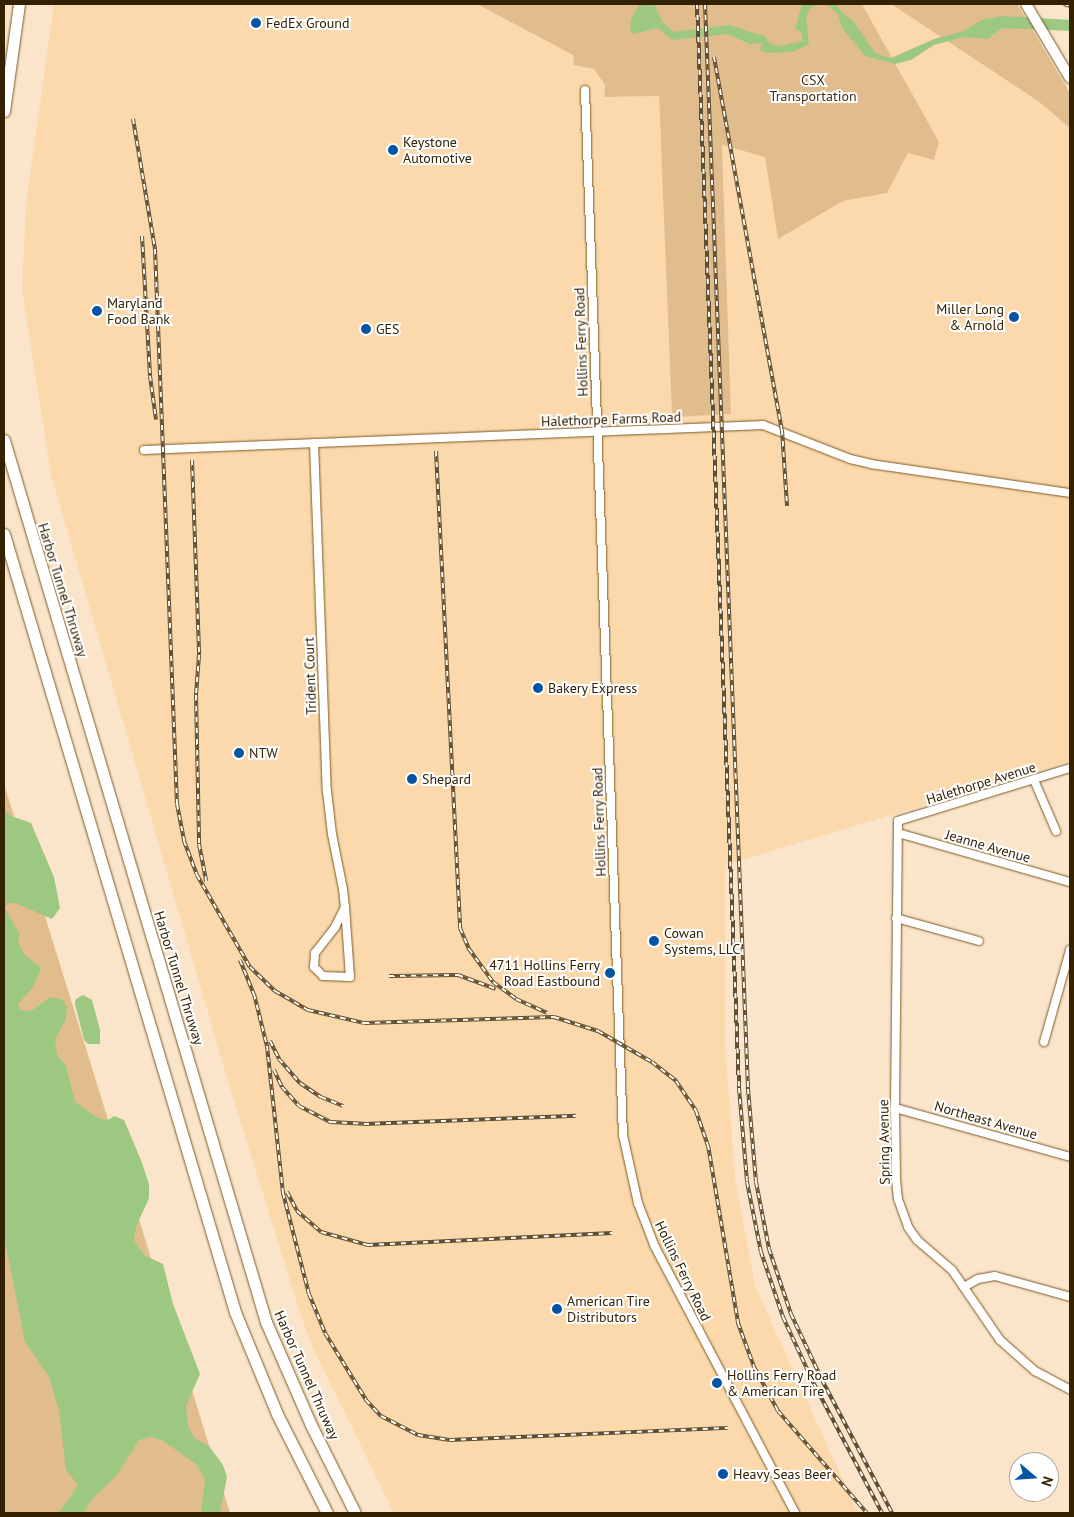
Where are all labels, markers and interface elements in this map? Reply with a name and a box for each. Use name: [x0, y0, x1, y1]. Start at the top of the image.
place label: FedEx Ground: [266, 15, 350, 31]
marker: FedEx Ground: [250, 17, 262, 29]
park label: CSX Transportation: [769, 72, 857, 104]
place label: Keystone Automotive: [403, 134, 472, 166]
marker: Keystone Automotive: [387, 144, 399, 156]
street label: Hollins Ferry Road: [571, 287, 591, 397]
place label: Maryland Food Bank: [107, 295, 170, 328]
place label: Miller Long & Arnold: [936, 301, 1004, 334]
marker: Maryland Food Bank: [91, 305, 103, 317]
marker: Miller Long & Arnold: [1008, 311, 1020, 323]
place label: GES: [376, 321, 400, 337]
marker: GES: [360, 323, 372, 335]
street label: Halethorpe Farms Road: [541, 408, 681, 430]
street label: Harbor Tunnel Thruway: [34, 520, 92, 660]
street label: Trident Court: [300, 637, 320, 715]
place label: Bakery Express: [548, 680, 638, 696]
marker: Bakery Express: [532, 682, 544, 694]
place label: NTW: [249, 745, 278, 761]
marker: NTW: [233, 747, 245, 759]
street label: Halethorpe Avenue: [924, 758, 1038, 808]
street label: Hollins Ferry Road: [589, 767, 609, 877]
place label: Shepard: [422, 771, 471, 787]
marker: Shepard: [406, 773, 418, 785]
street label: Jeanne Avenue: [943, 826, 1033, 866]
street label: Harbor Tunnel Thruway: [150, 908, 208, 1048]
place label: Cowan Systems, LLC: [664, 925, 741, 958]
marker: Cowan Systems, LLC: [648, 935, 660, 947]
place label: 4711 Hollins Ferry Road Eastbound: [489, 957, 600, 990]
marker: 4711 Hollins Ferry Road Eastbound: [604, 967, 616, 979]
street label: Northeast Avenue: [932, 1097, 1040, 1143]
street label: Spring Avenue: [875, 1099, 893, 1185]
street label: Hollins Ferry Road: [651, 1218, 715, 1324]
place label: American Tire Distributors: [567, 1293, 650, 1325]
marker: American Tire Distributors: [551, 1303, 563, 1315]
street label: Harbor Tunnel Thruway: [271, 1308, 343, 1442]
place label: Hollins Ferry Road & American Tire: [727, 1367, 837, 1400]
marker: Hollins Ferry Road & American Tire: [711, 1377, 723, 1389]
north arrow: [1009, 1452, 1059, 1502]
place label: Heavy Seas Beer: [733, 1466, 832, 1482]
marker: Heavy Seas Beer: [717, 1468, 729, 1480]
text: N: [1037, 1474, 1057, 1488]

